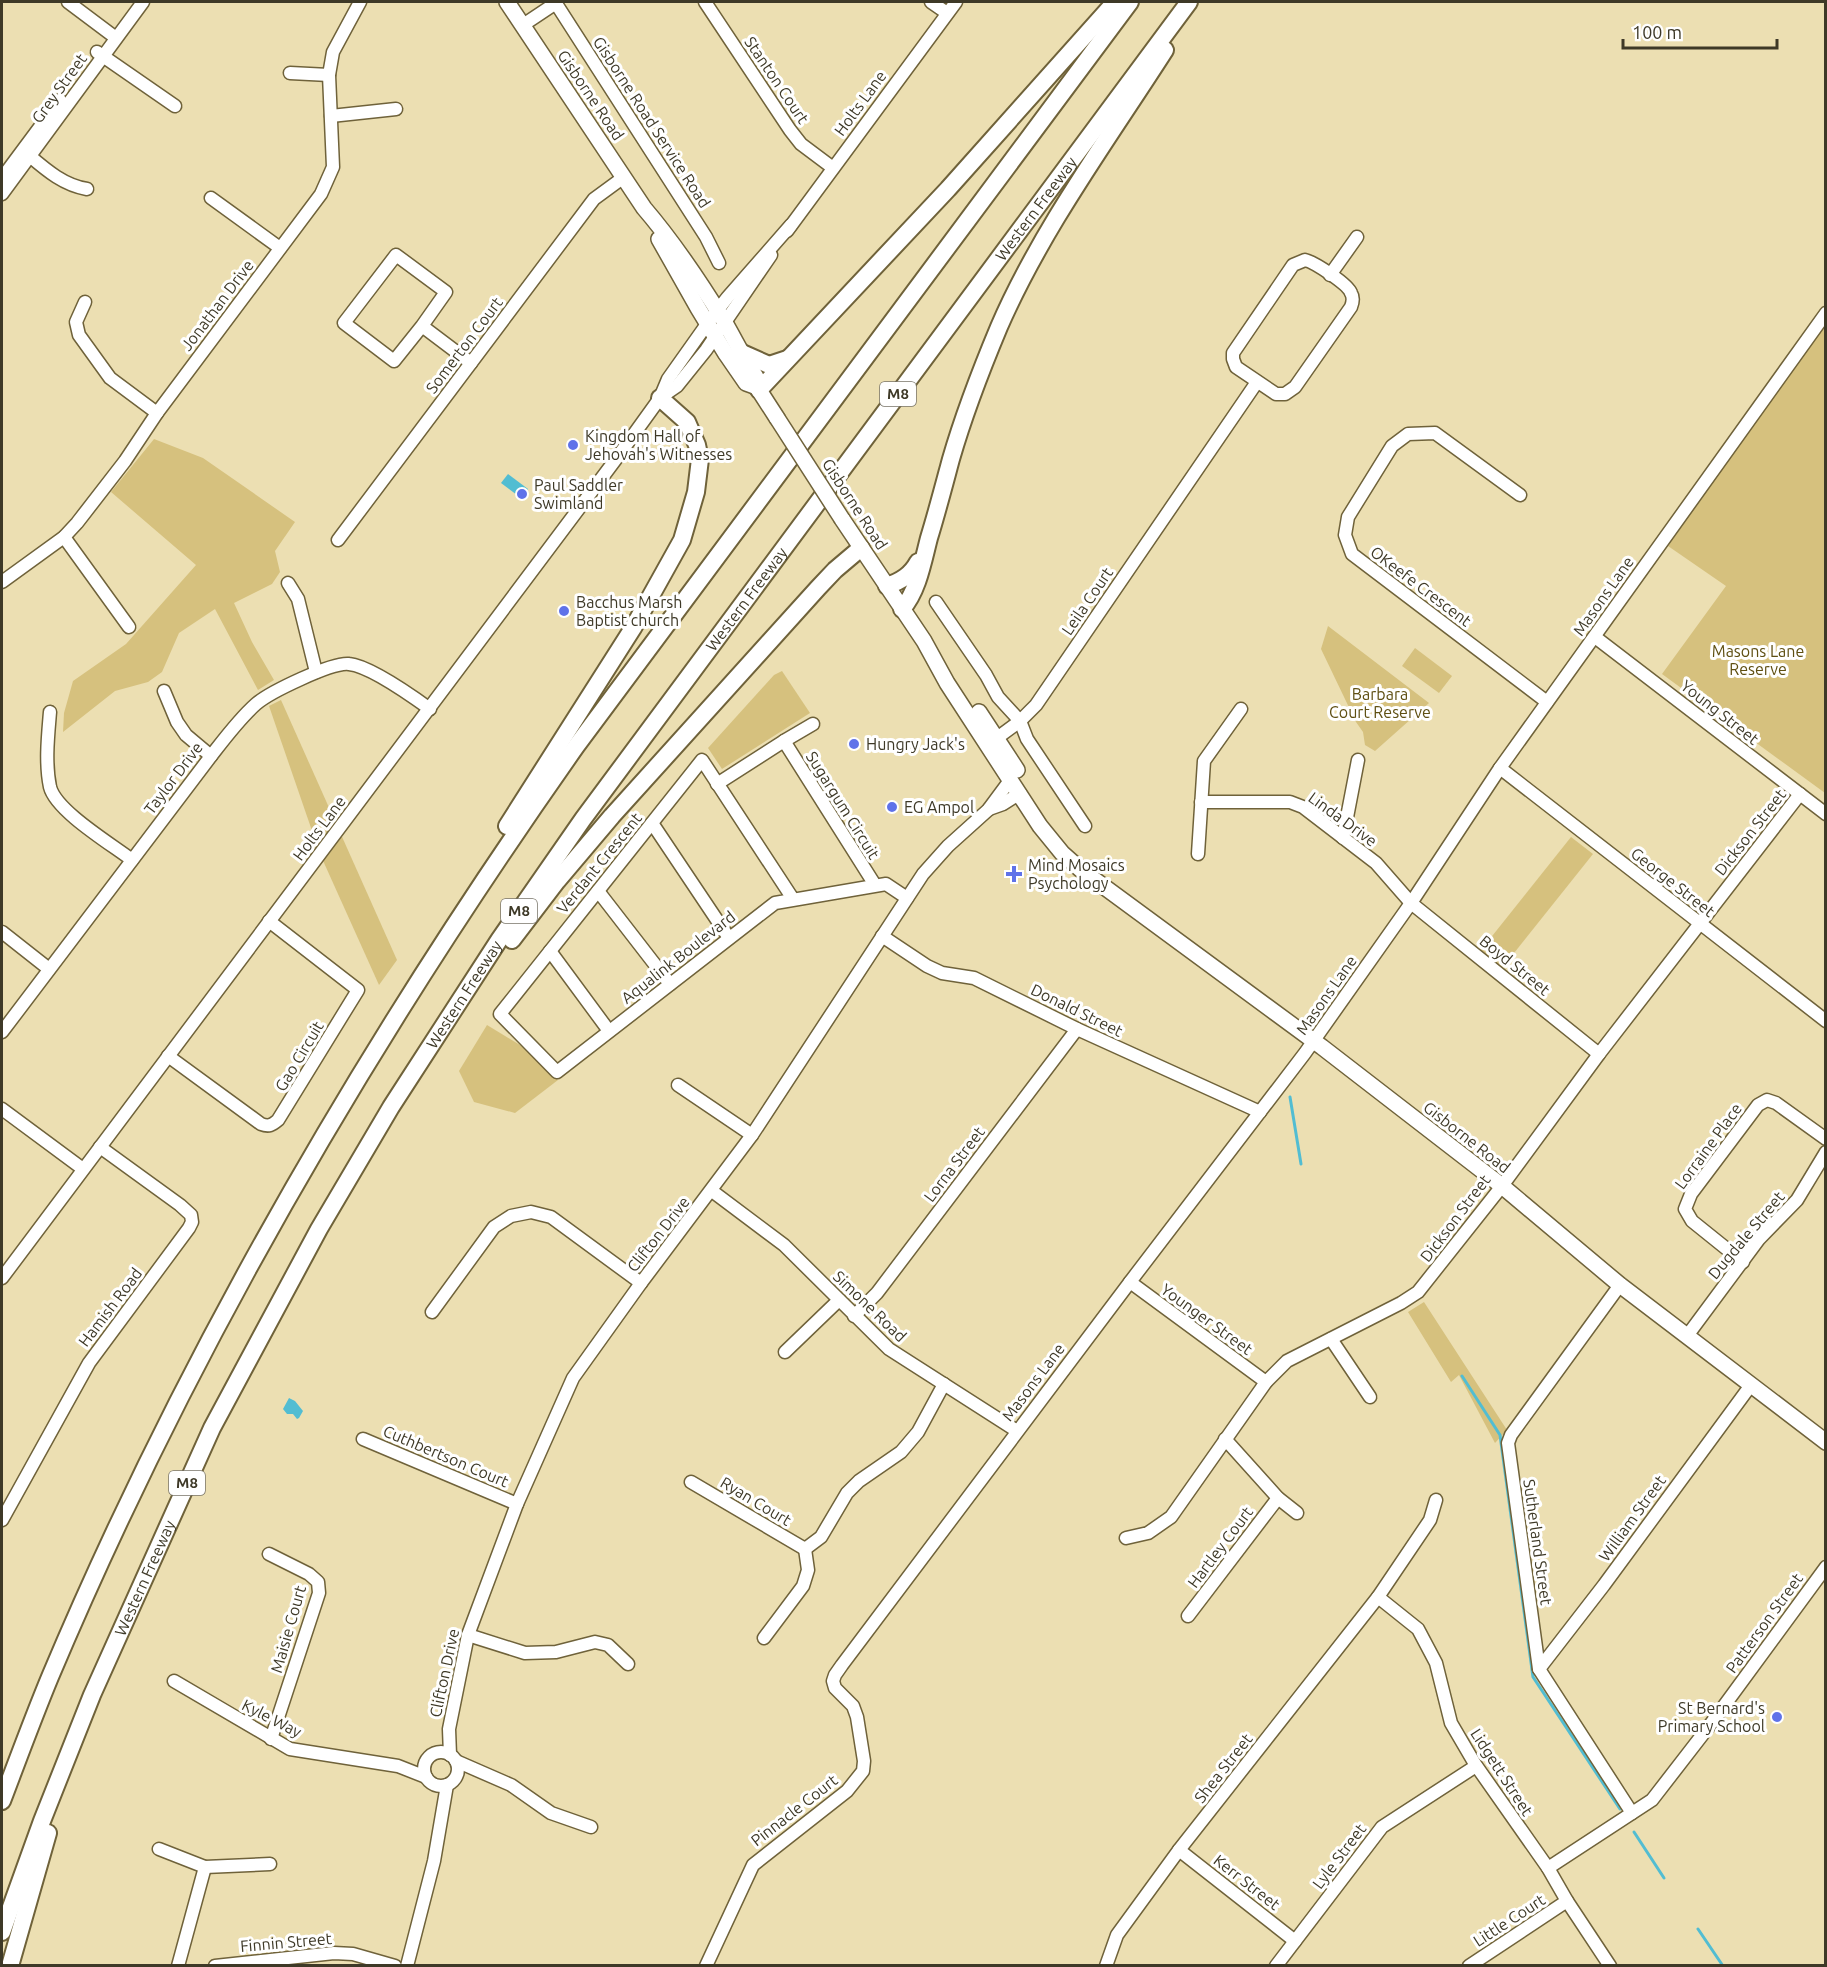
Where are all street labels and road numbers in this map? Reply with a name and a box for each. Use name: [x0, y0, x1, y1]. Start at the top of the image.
street label: Gisborne Road Service Road: [590, 33, 714, 211]
street label: Stanton Court: [741, 33, 813, 128]
street label: Gisborne Road: [554, 47, 628, 143]
street label: Grey Street: [28, 49, 91, 126]
street label: Holts Lane: [830, 67, 890, 139]
street label: Western Freeway: [991, 153, 1080, 264]
street label: Jonathan Drive: [177, 256, 257, 354]
street label: Somerton Court: [422, 293, 506, 397]
road number: M8: [880, 382, 916, 406]
street label: Gisborne Road: [819, 455, 891, 553]
street label: OKeefe Crescent: [1367, 542, 1475, 630]
street label: Western Freeway: [702, 543, 791, 654]
street label: Masons Lane: [1569, 553, 1637, 639]
street label: Leila Court: [1058, 563, 1117, 638]
street label: Young Street: [1678, 676, 1763, 748]
street label: Taylor Drive: [140, 739, 206, 817]
street label: Sugargum Circuit: [803, 748, 884, 863]
street label: Dickson Street: [1711, 785, 1790, 879]
street label: Linda Drive: [1305, 788, 1381, 850]
street label: Holts Lane: [289, 792, 349, 864]
street label: Verdant Crescent: [553, 808, 646, 917]
street label: George Street: [1628, 844, 1719, 921]
road number: M8: [501, 899, 537, 923]
street label: Aqualink Boulevard: [618, 907, 738, 1007]
street label: Boyd Street: [1476, 931, 1554, 999]
street label: Western Freeway: [422, 937, 505, 1052]
street label: Masons Lane: [1292, 952, 1360, 1038]
street label: Donald Street: [1028, 980, 1126, 1040]
street label: Gao Circuit: [271, 1017, 327, 1094]
street label: Gisborne Road: [1420, 1098, 1514, 1176]
street label: Lorraine Place: [1671, 1100, 1745, 1192]
street label: Lorna Street: [920, 1122, 988, 1205]
street label: Dickson Street: [1416, 1170, 1494, 1265]
street label: Dugdale Street: [1704, 1187, 1788, 1282]
street label: Clifton Drive: [623, 1193, 693, 1275]
street label: Hamish Road: [75, 1264, 145, 1350]
street label: Simone Road: [830, 1267, 910, 1345]
street label: Younger Street: [1158, 1280, 1257, 1359]
street label: Masons Lane: [998, 1340, 1068, 1424]
street label: Cuthbertson Court: [381, 1421, 512, 1491]
road number: M8: [169, 1471, 205, 1495]
street label: William Street: [1595, 1471, 1670, 1564]
street label: Ryan Court: [717, 1473, 795, 1530]
street label: Sutherland Street: [1520, 1478, 1556, 1607]
street label: Hartley Court: [1184, 1502, 1257, 1591]
street label: Western Freeway: [111, 1517, 179, 1638]
street label: Patterson Street: [1722, 1569, 1807, 1676]
street label: Maisie Court: [267, 1583, 309, 1675]
street label: Clifton Drive: [426, 1627, 462, 1719]
street label: Kyle Way: [239, 1695, 305, 1741]
street label: Lidgett Street: [1467, 1725, 1537, 1820]
street label: Shea Street: [1190, 1729, 1256, 1806]
street label: Pinnacle Court: [747, 1770, 841, 1849]
street label: Lyle Street: [1309, 1819, 1370, 1892]
street label: Kerr Street: [1210, 1851, 1284, 1914]
street label: Little Court: [1470, 1890, 1549, 1950]
street label: Finnin Street: [239, 1929, 333, 1955]

